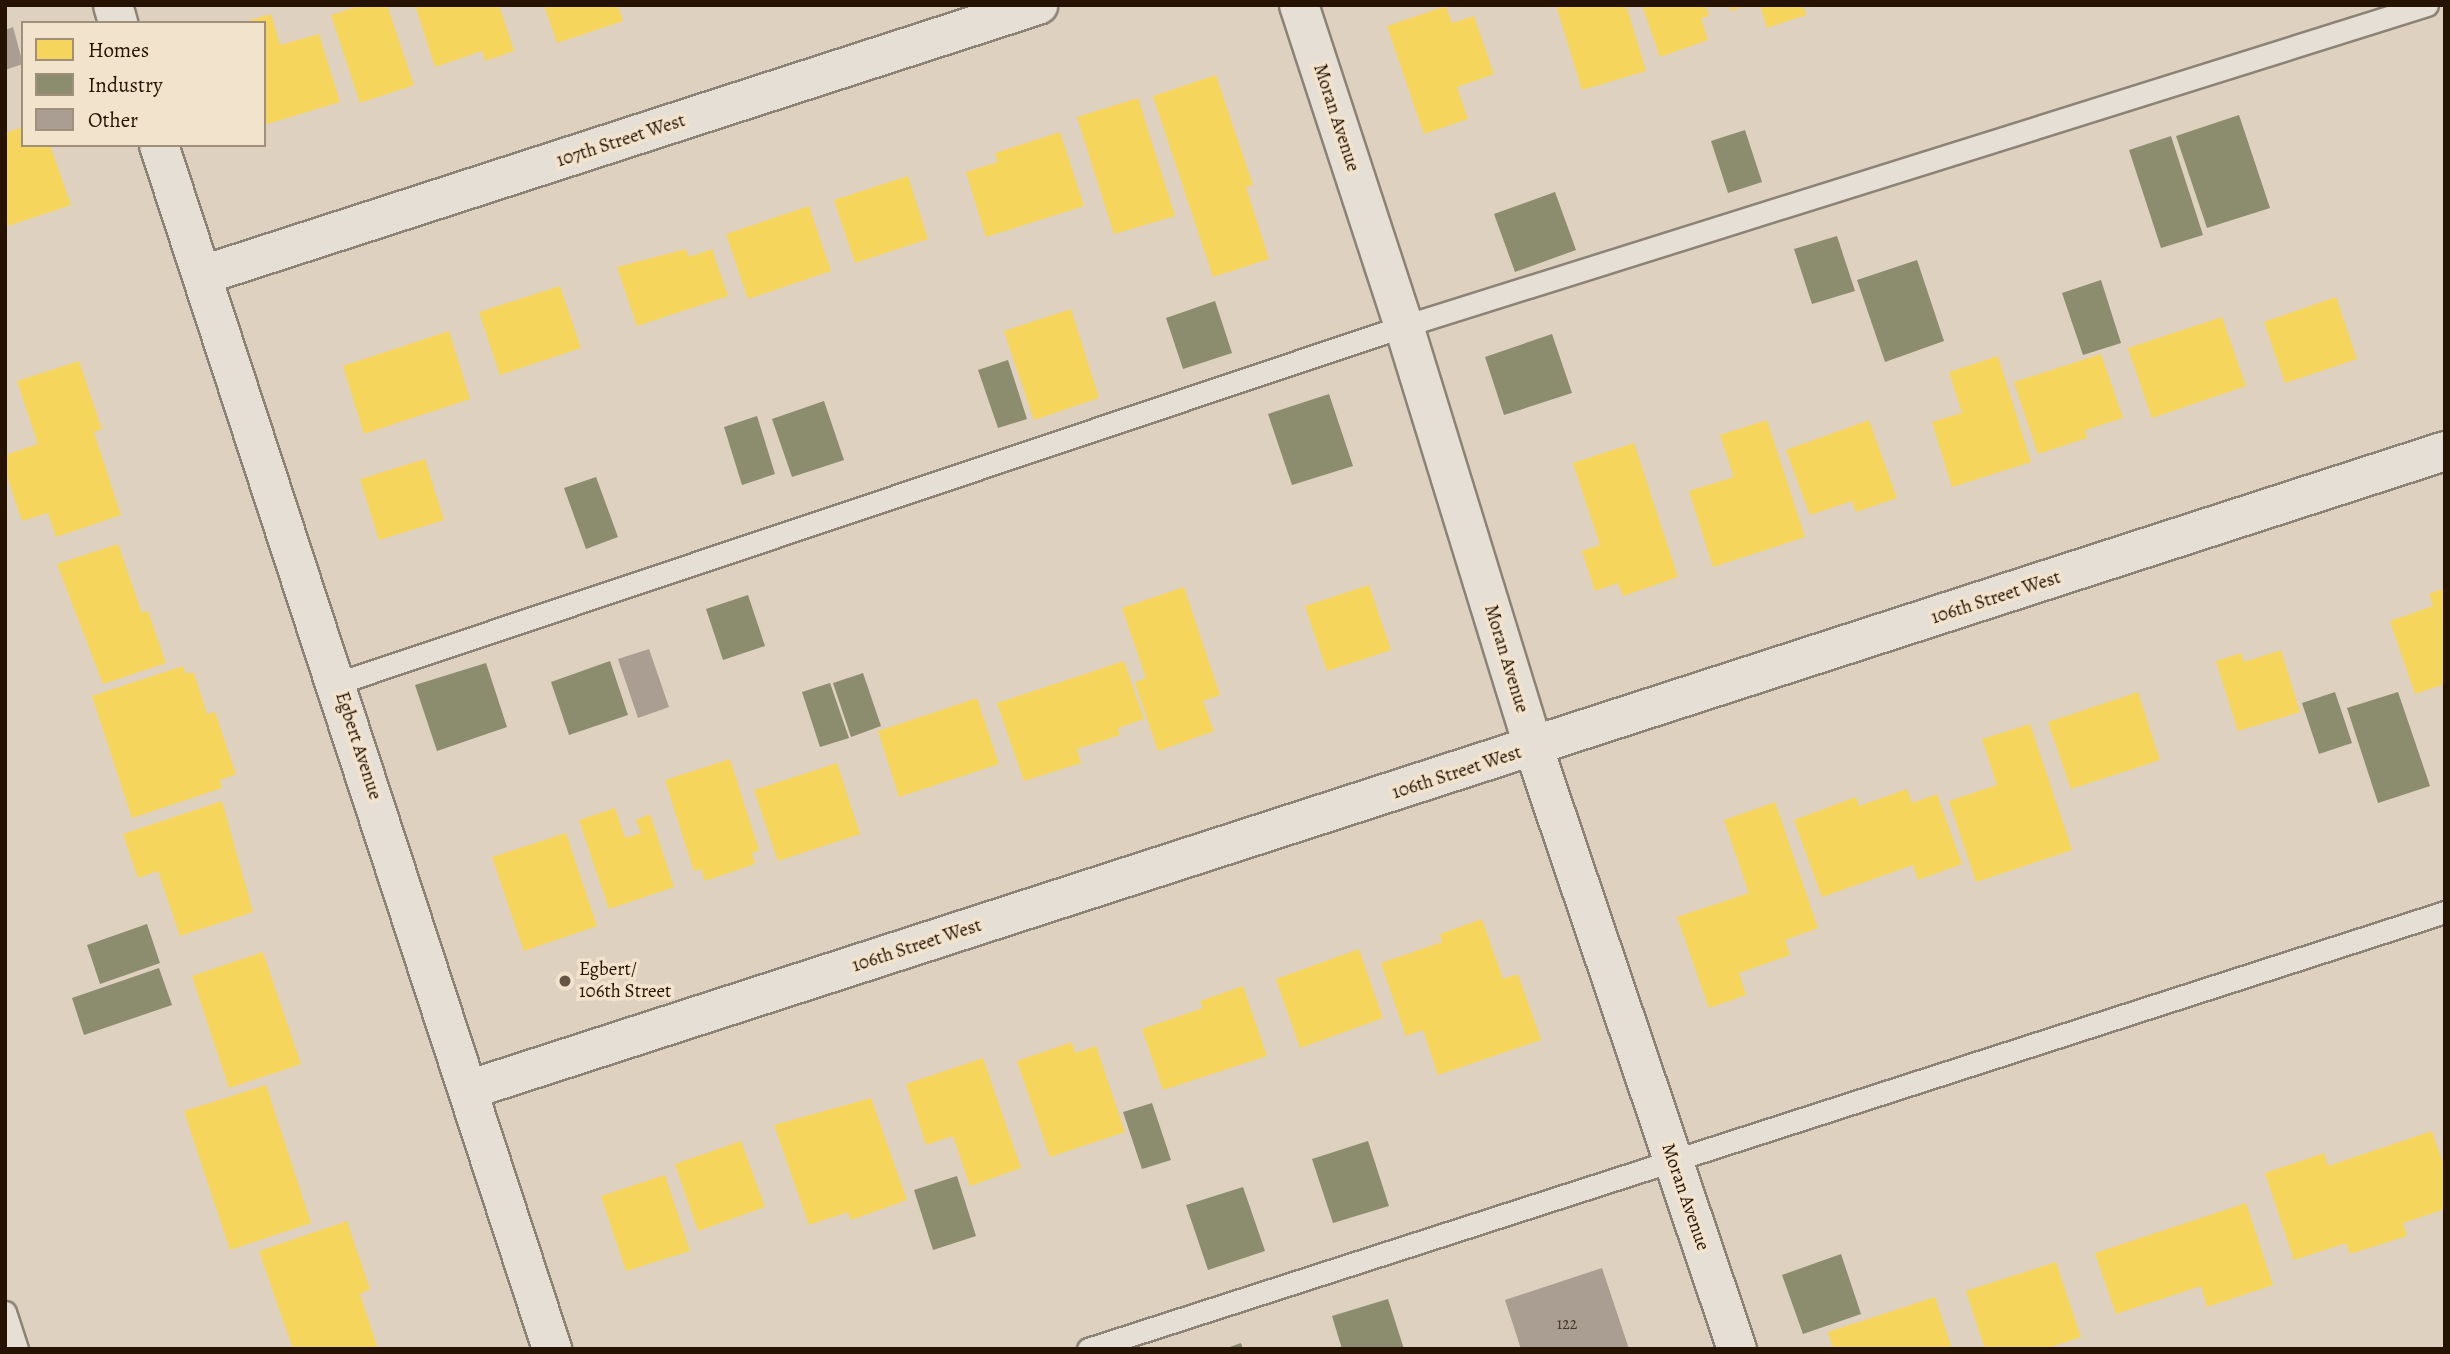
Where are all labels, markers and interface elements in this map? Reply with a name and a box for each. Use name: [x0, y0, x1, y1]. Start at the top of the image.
legend: [21, 21, 266, 147]
text: Homes: [88, 36, 149, 64]
street label: Moran Avenue: [1308, 61, 1364, 175]
text: Industry: [88, 71, 163, 99]
text: Other: [88, 106, 138, 134]
street label: 107th Street West: [554, 109, 688, 173]
street label: 106th Street West: [1928, 566, 2064, 630]
street label: Moran Avenue: [1479, 602, 1533, 716]
street label: Egbert Avenue: [330, 689, 386, 803]
street label: 106th Street West: [1389, 741, 1525, 805]
street label: 106th Street West: [849, 914, 985, 978]
place label: Egbert/ 106th Street: [579, 959, 671, 1003]
marker: Egbert/ 106th Street: [557, 973, 573, 989]
street label: Moran Avenue: [1656, 1140, 1714, 1254]
house number: 122: [1557, 1314, 1577, 1334]

